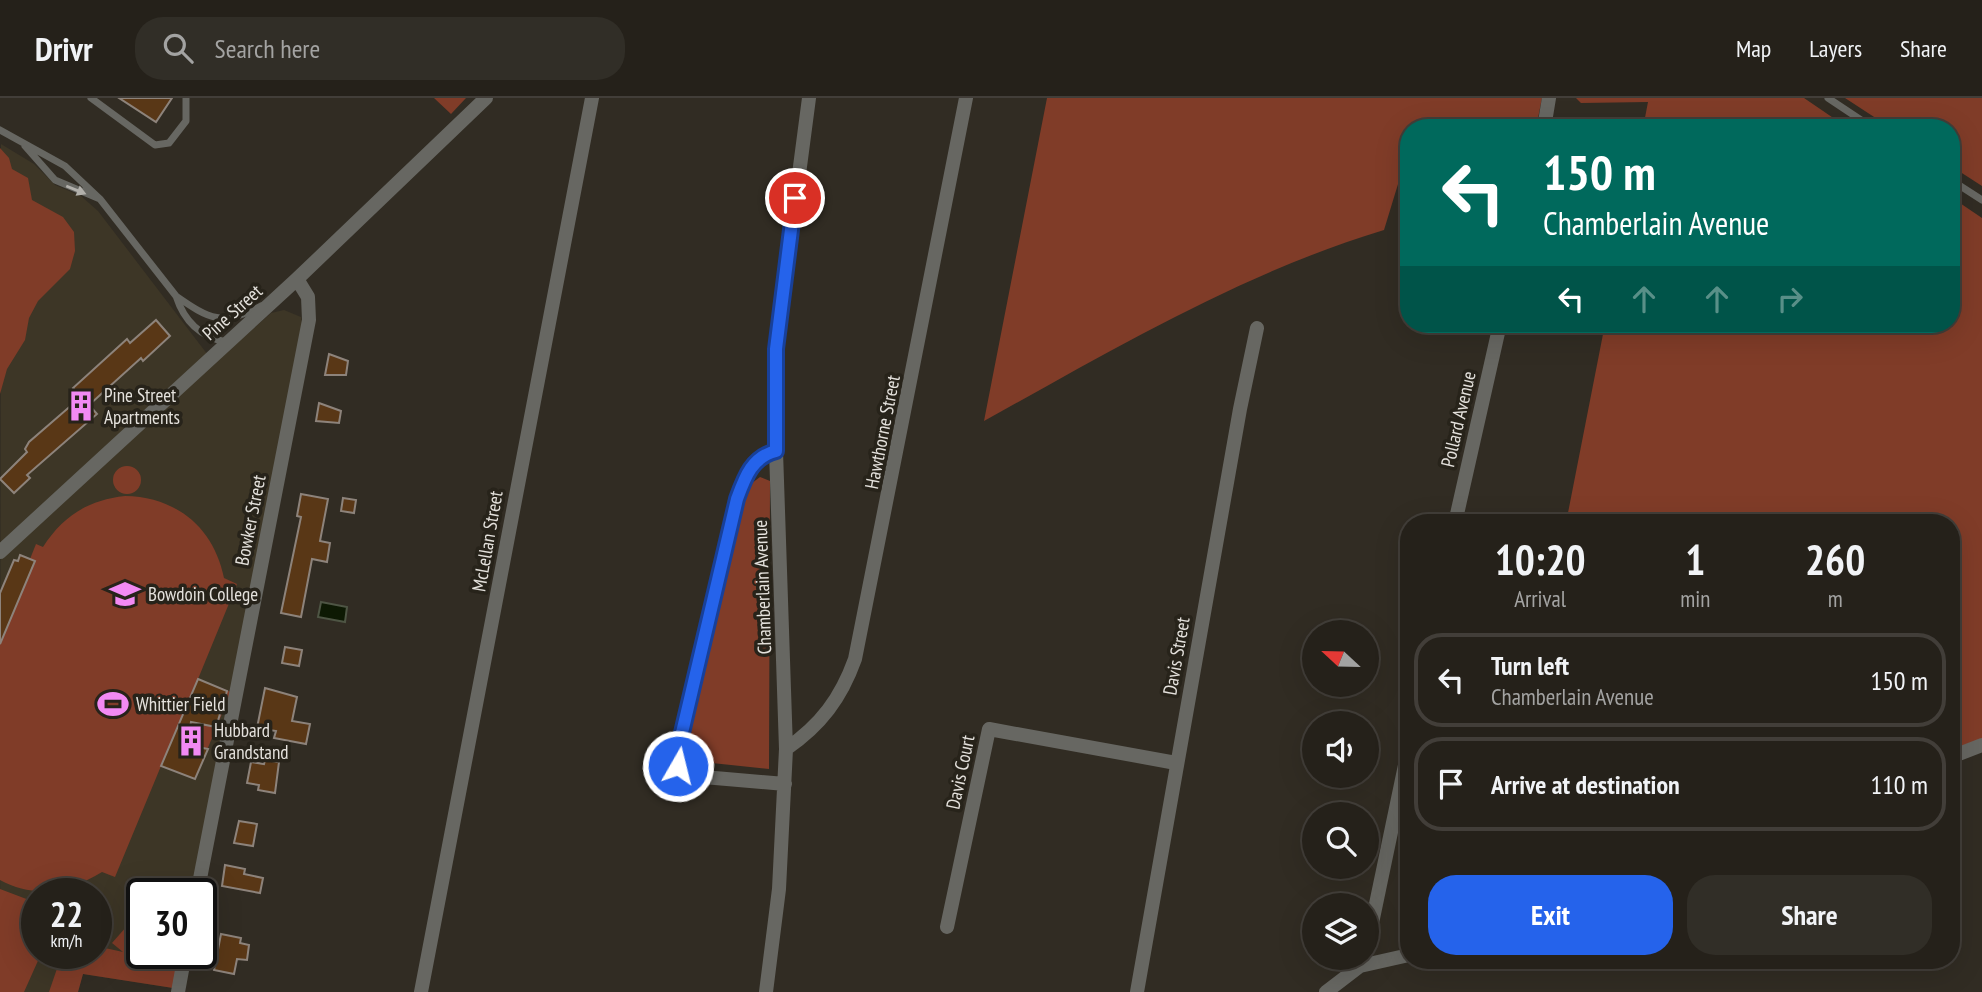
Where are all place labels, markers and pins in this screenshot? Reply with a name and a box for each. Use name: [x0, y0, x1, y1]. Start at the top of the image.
pin: [765, 168, 825, 228]
place label: Pine Street Apartments: [104, 383, 180, 429]
building icon: Pine Street Apartments: [64, 389, 98, 423]
school or university icon: Bowdoin College: [108, 577, 142, 611]
place label: Bowdoin College: [148, 582, 258, 606]
sports icon: Whittier Field: [96, 687, 130, 721]
place label: Whittier Field: [136, 692, 225, 716]
place label: Hubbard Grandstand: [214, 718, 289, 764]
building icon: Hubbard Grandstand: [174, 724, 208, 758]

